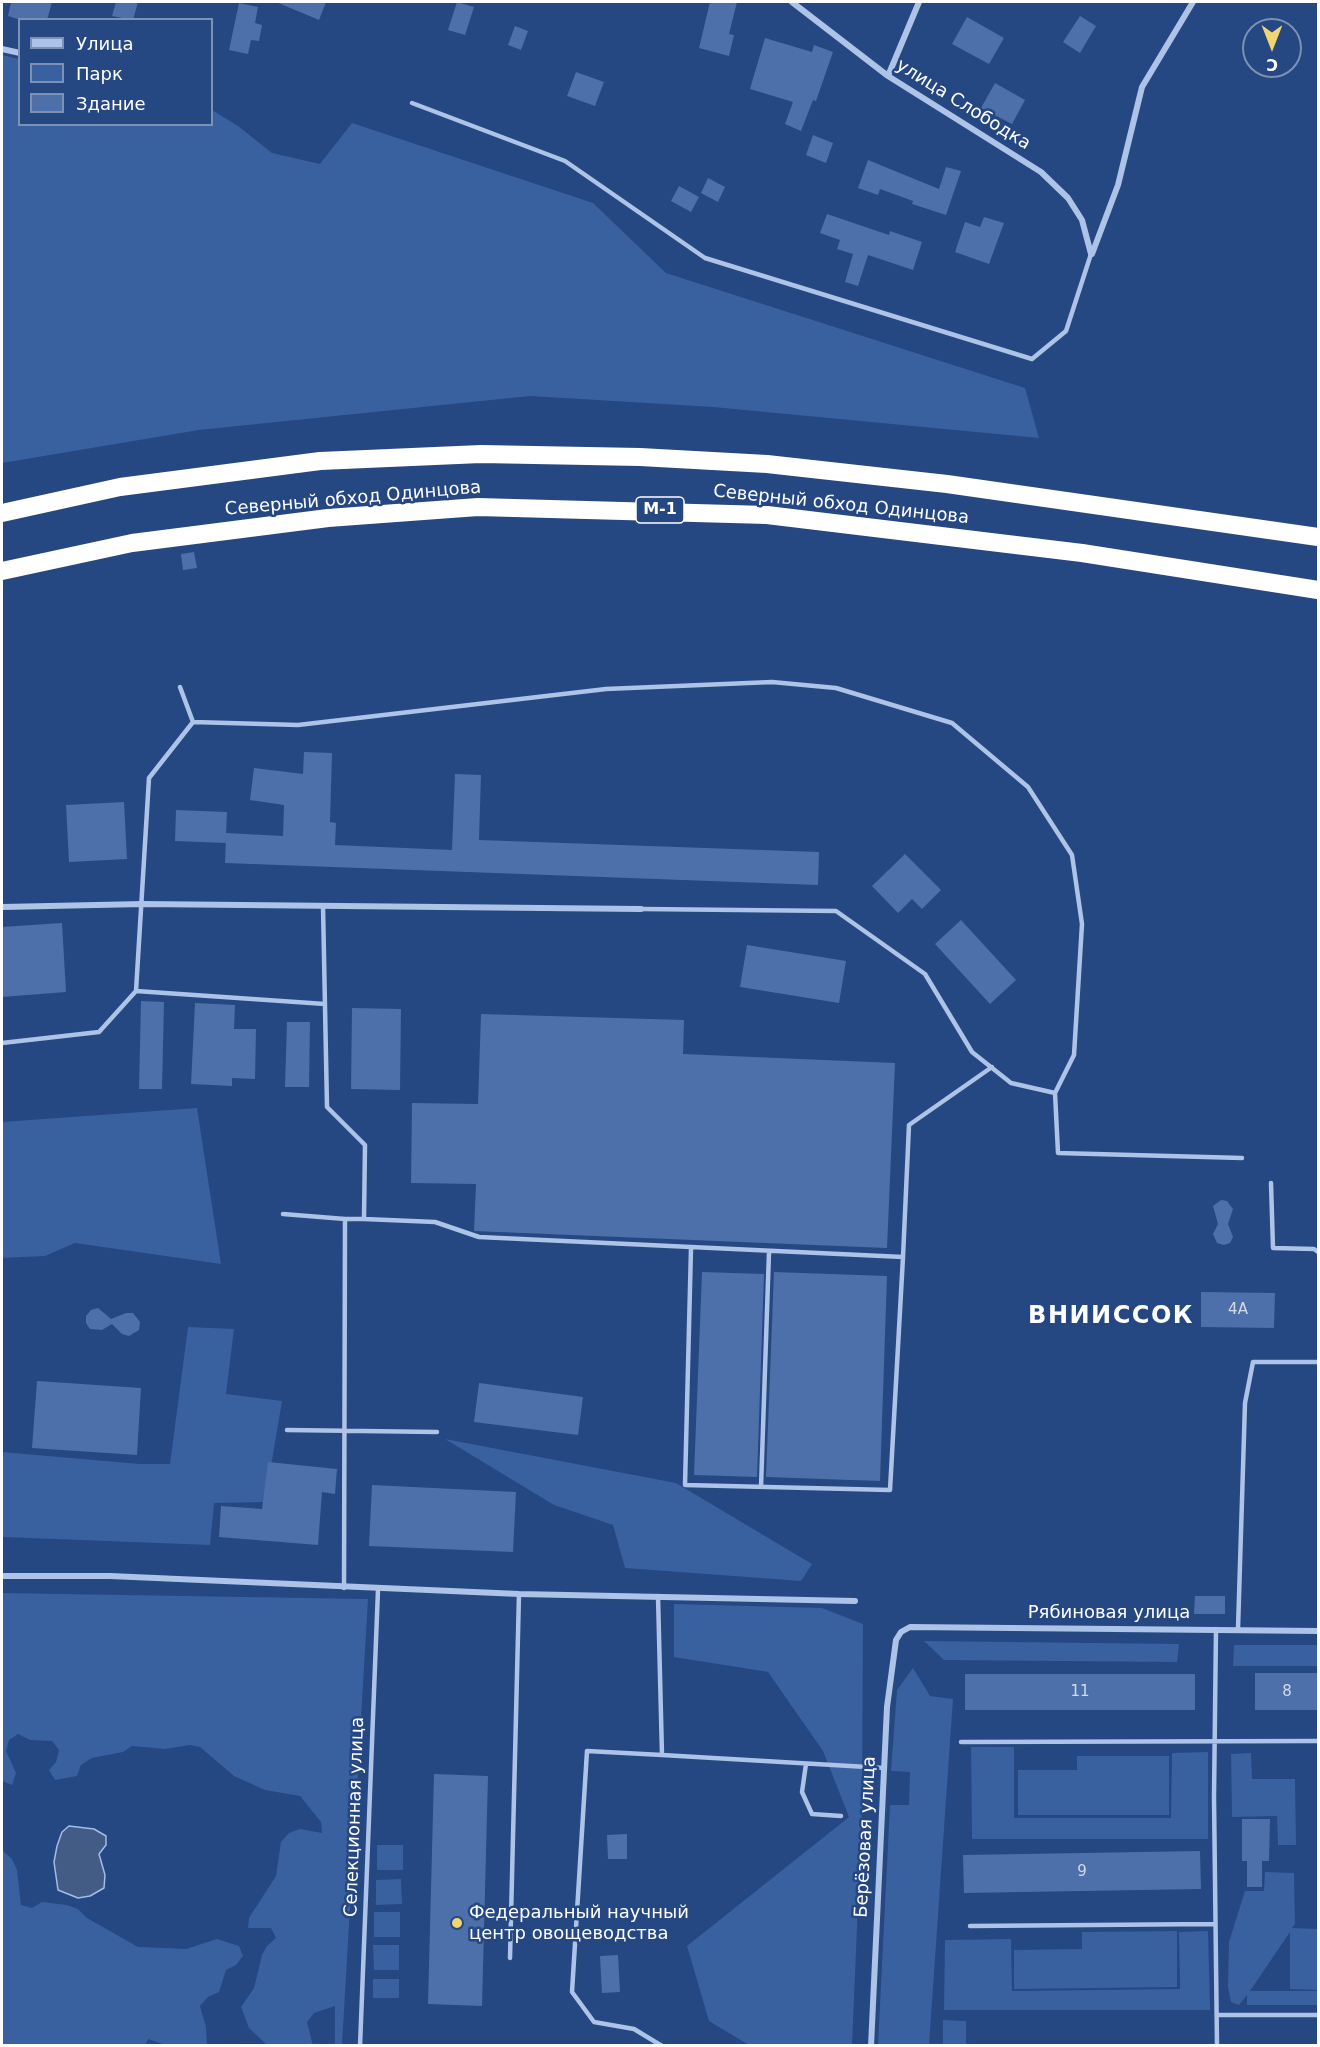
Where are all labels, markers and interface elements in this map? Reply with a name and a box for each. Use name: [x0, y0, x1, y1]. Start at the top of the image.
legend: [18, 18, 213, 126]
north arrow: [1242, 18, 1302, 78]
text: Улица: [76, 33, 133, 54]
street label: улица Слободка: [892, 55, 1034, 155]
text: С: [1266, 55, 1278, 74]
text: Парк: [76, 63, 123, 84]
text: Здание: [76, 93, 146, 114]
street label: Северный обход Одинцова: [224, 477, 482, 521]
street label: Северный обход Одинцова: [712, 481, 970, 529]
road number: М-1: [636, 497, 684, 523]
house number: 4А: [1228, 1301, 1248, 1319]
district label: ВНИИССОК: [1028, 1303, 1194, 1331]
street label: Рябиновая улица: [1028, 1602, 1190, 1624]
house number: 11: [1070, 1683, 1090, 1701]
house number: 8: [1282, 1683, 1292, 1701]
street label: Селекционная улица: [341, 1717, 369, 1917]
street label: Берёзовая улица: [851, 1756, 881, 1918]
house number: 9: [1077, 1863, 1087, 1881]
place label: Федеральный научный центр овощеводства: [469, 1902, 689, 1944]
marker: Федеральный научный центр овощеводства: [450, 1916, 464, 1930]

